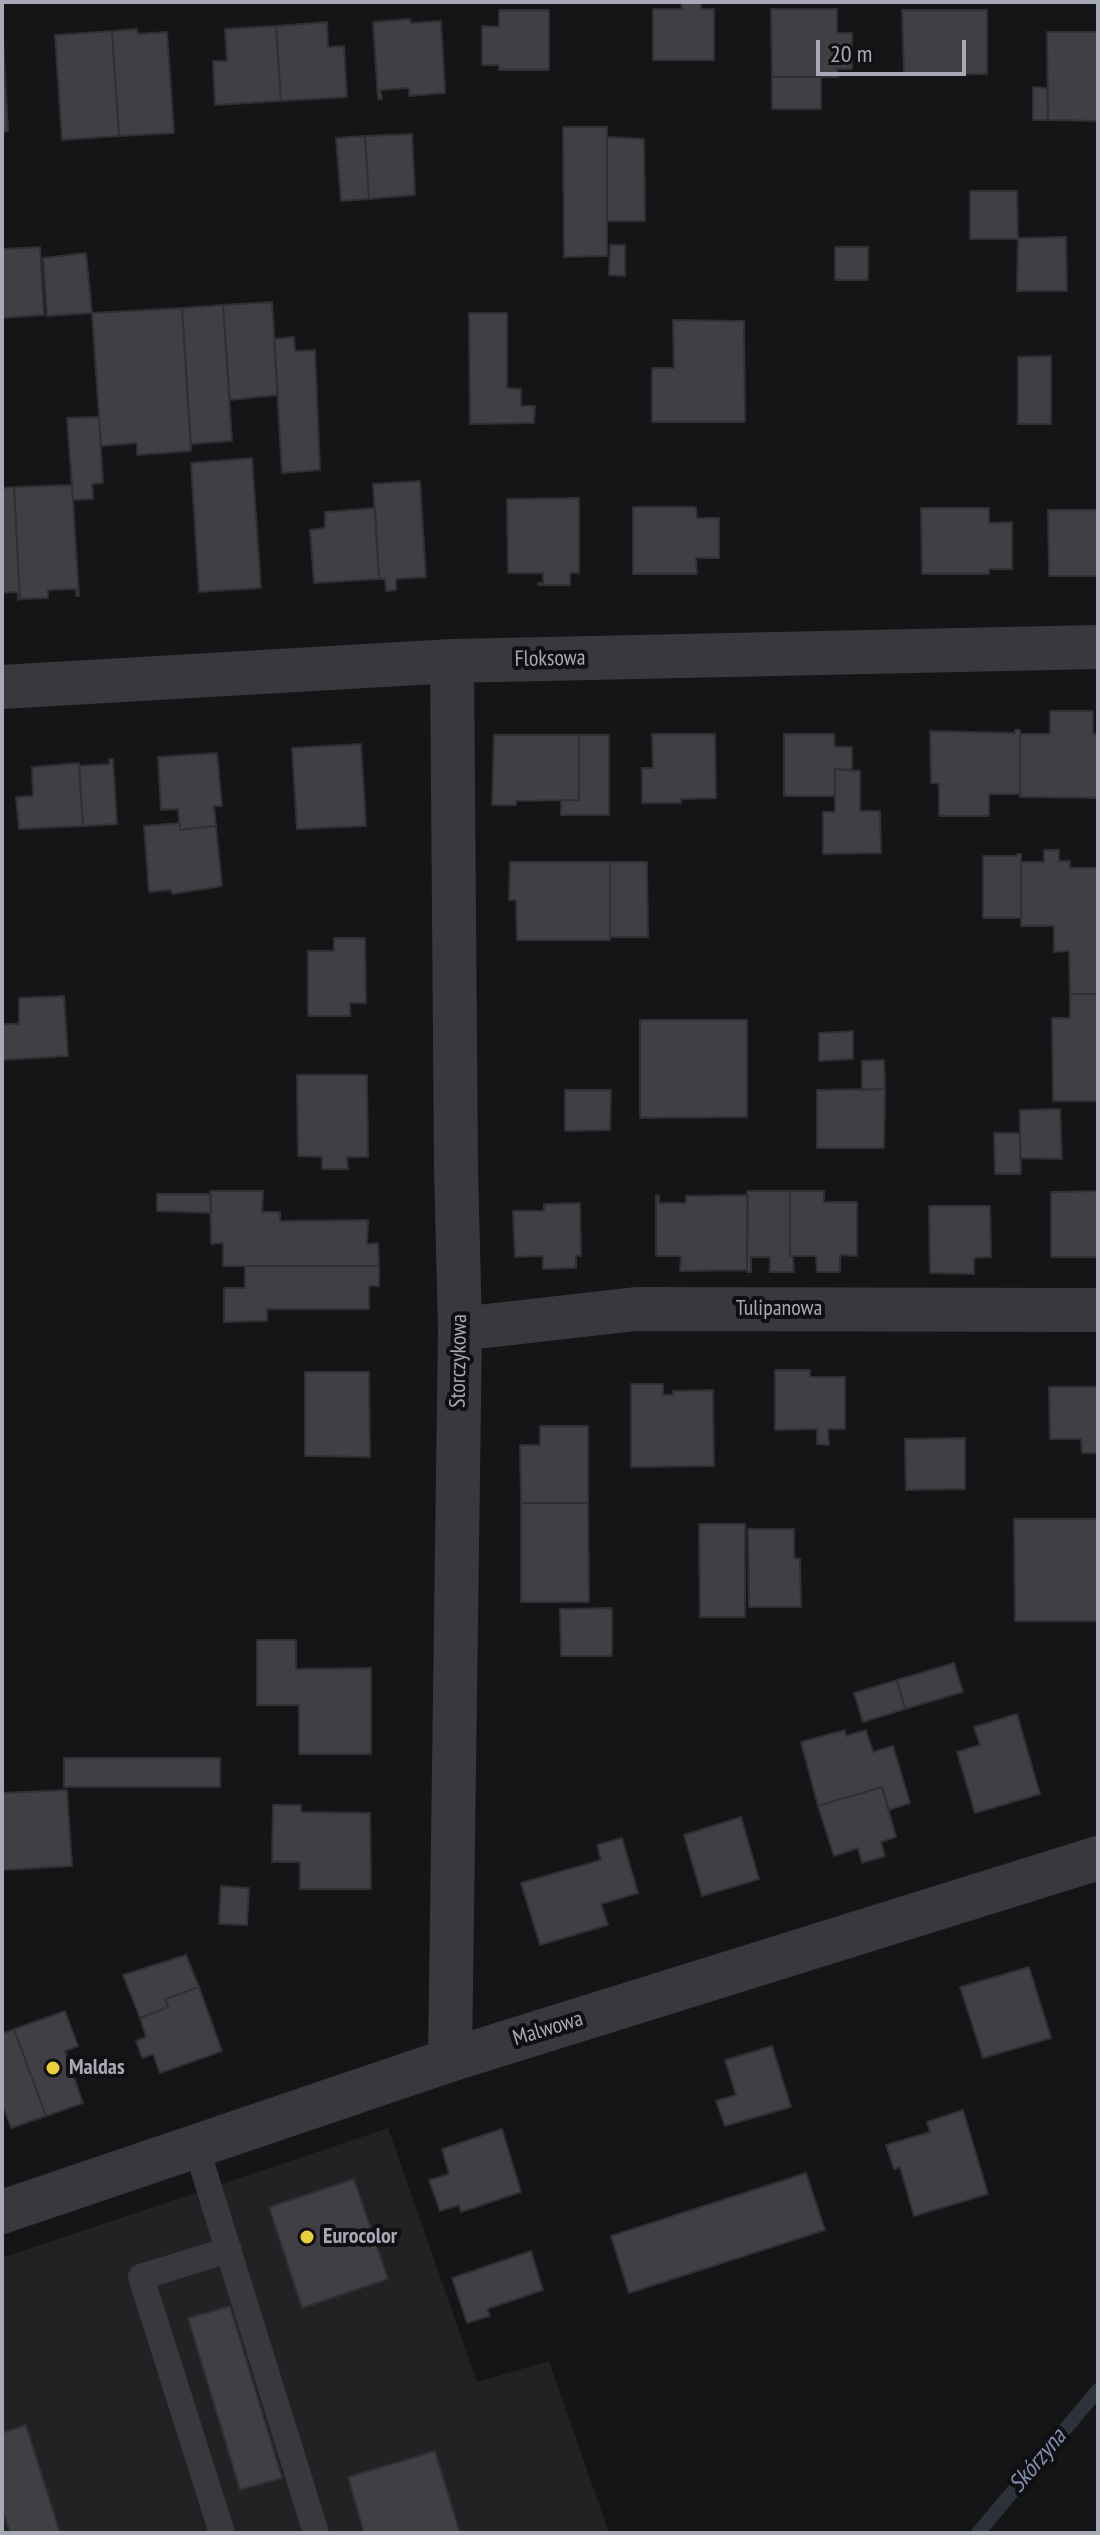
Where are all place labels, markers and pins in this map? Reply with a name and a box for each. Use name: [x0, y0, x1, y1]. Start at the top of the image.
place label: Maldas: [69, 2055, 125, 2081]
marker: Maldas: [44, 2059, 62, 2077]
place label: Eurocolor: [323, 2224, 397, 2250]
marker: Eurocolor: [298, 2228, 316, 2246]

